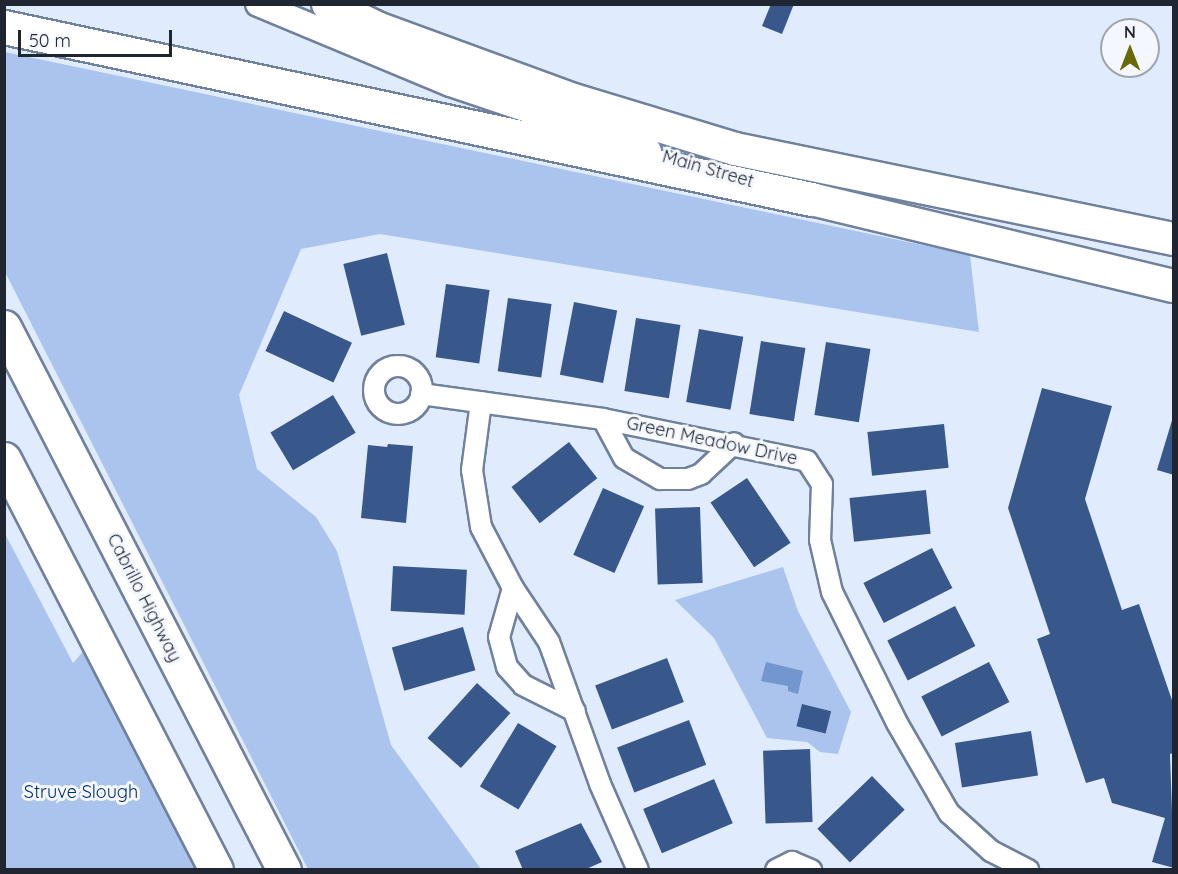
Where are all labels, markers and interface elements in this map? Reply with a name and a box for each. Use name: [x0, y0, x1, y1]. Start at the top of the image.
scale bar: [21, 18, 176, 56]
north arrow: [1100, 18, 1160, 78]
text: N: [1124, 22, 1136, 42]
text: 50 m: [29, 29, 71, 52]
street label: Main Street: [660, 146, 756, 192]
street label: Green Meadow Drive: [625, 412, 799, 470]
street label: Cabrillo Highway: [102, 530, 186, 666]
park label: Struve Slough: [24, 781, 138, 803]

